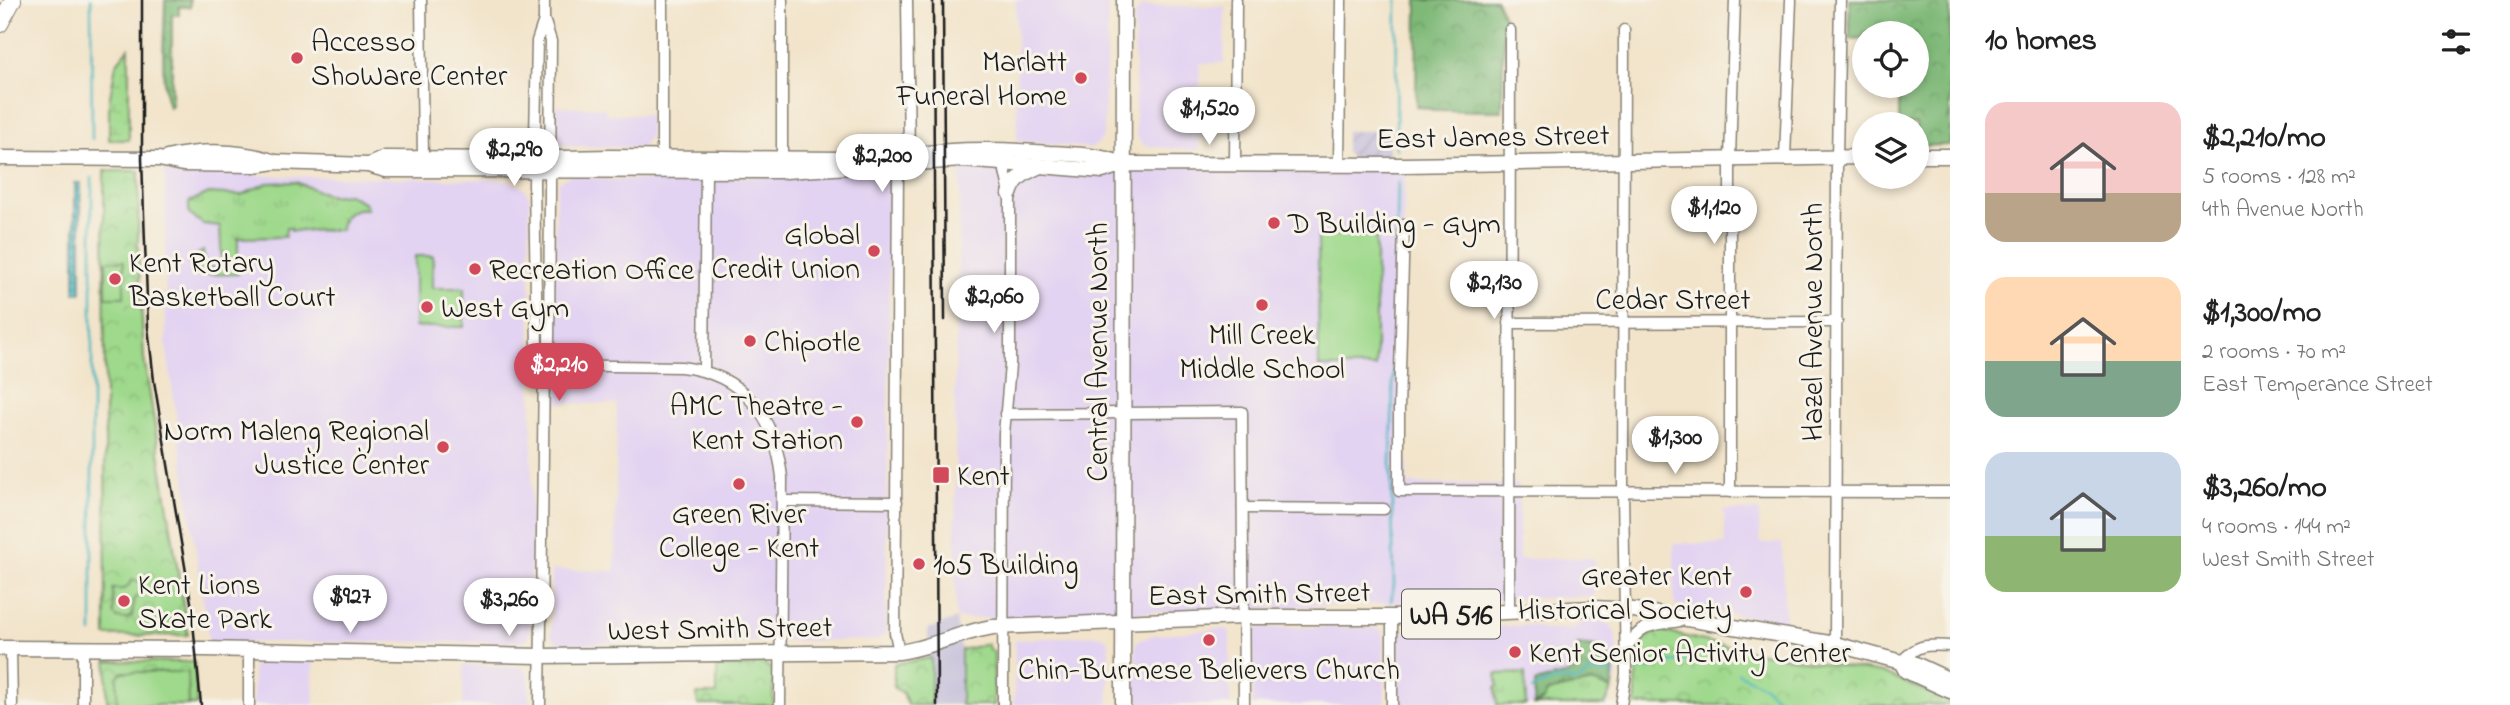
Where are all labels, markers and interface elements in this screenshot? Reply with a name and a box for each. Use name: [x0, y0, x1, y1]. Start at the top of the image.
text: 10 homes: [1985, 20, 2097, 64]
map controls: [1852, 21, 1929, 189]
button: locate: [1852, 21, 1929, 98]
place label: Accesso ShoWare Center: [311, 22, 508, 100]
icon: filters: [2437, 23, 2475, 61]
place label: Marlatt Funeral Home: [896, 42, 1068, 120]
marker: Accesso ShoWare Center: [289, 50, 305, 66]
marker: Marlatt Funeral Home: [1073, 70, 1089, 86]
pin: $1,520: [1152, 88, 1266, 147]
text: $1,520: [1179, 93, 1239, 126]
button: layers: [1852, 112, 1929, 189]
street label: East James Street: [1376, 115, 1610, 163]
text: $2,210/mo: [2202, 117, 2326, 161]
pin: $2,290: [457, 128, 571, 188]
icon: home: [2041, 130, 2125, 214]
text: $2,290: [485, 134, 543, 167]
pin: $2,200: [825, 134, 939, 194]
text: $2,200: [852, 140, 912, 173]
text: 5 rooms · 128 m²: [2202, 161, 2356, 194]
pin: $1,120: [1657, 187, 1771, 246]
text: $1,120: [1687, 192, 1741, 225]
text: 4th Avenue North: [2202, 194, 2364, 227]
street label: Hazel Avenue North: [1793, 203, 1837, 441]
place label: D Building - Gym: [1287, 204, 1501, 248]
place label: Global Credit Union: [711, 215, 860, 293]
marker: D Building - Gym: [1266, 215, 1282, 231]
street label: Central Avenue North: [1078, 222, 1122, 482]
place label: Kent Rotary Basketball Court: [128, 243, 335, 321]
marker: Global Credit Union: [866, 243, 882, 259]
place label: Recreation Office: [489, 250, 695, 294]
marker: Recreation Office: [467, 261, 483, 277]
pin: $2,130: [1437, 262, 1551, 321]
text: $2,130: [1466, 267, 1522, 300]
marker: Kent Rotary Basketball Court: [107, 271, 123, 287]
pin: $2,060: [937, 276, 1051, 335]
street label: Cedar Street: [1595, 280, 1751, 324]
text: $2,060: [964, 281, 1024, 314]
place label: West Gym: [441, 288, 569, 332]
text: $1,300/mo: [2202, 292, 2321, 336]
marker: Mill Creek Middle School: [1254, 297, 1270, 313]
marker: West Gym: [419, 299, 435, 315]
icon: home: [2041, 305, 2125, 389]
place label: Mill Creek Middle School: [1179, 315, 1345, 393]
place label: Chipotle: [764, 322, 861, 366]
marker: Chipotle: [742, 333, 758, 349]
text: 2 rooms · 70 m²: [2202, 336, 2346, 369]
pin: $2,210: [502, 344, 616, 403]
text: $2,210: [530, 349, 588, 382]
text: East Temperance Street: [2202, 369, 2433, 402]
place label: AMC Theatre - Kent Station: [670, 386, 843, 464]
place label: Norm Maleng Regional Justice Center: [164, 411, 430, 489]
marker: AMC Theatre - Kent Station: [849, 414, 865, 430]
pin: $1,300: [1618, 416, 1732, 476]
text: $1,300: [1648, 422, 1702, 455]
marker: Norm Maleng Regional Justice Center: [435, 439, 451, 455]
place label: Kent: [957, 456, 1010, 500]
marker: Kent: [931, 465, 951, 485]
text: $3,260/mo: [2202, 467, 2327, 511]
marker: Green River College - Kent: [731, 476, 747, 492]
icon: home: [2041, 480, 2125, 564]
place label: Green River College - Kent: [659, 494, 819, 572]
text: 4 rooms · 144 m²: [2202, 511, 2351, 544]
text: West Smith Street: [2202, 544, 2374, 577]
place label: 105 Building: [933, 545, 1078, 589]
marker: 105 Building: [911, 556, 927, 572]
place label: Greater Kent Historical Society: [1518, 556, 1732, 634]
place label: Kent Lions Skate Park: [138, 565, 273, 643]
street label: East Smith Street: [1147, 572, 1371, 620]
pin: $927: [309, 576, 391, 635]
pin: $3,260: [452, 578, 566, 638]
text: $927: [329, 581, 371, 614]
text: $3,260: [480, 584, 538, 617]
marker: Greater Kent Historical Society: [1738, 584, 1754, 600]
road number: WA 516: [1402, 590, 1500, 638]
marker: Kent Lions Skate Park: [116, 593, 132, 609]
street label: West Smith Street: [607, 607, 833, 655]
marker: Chin-Burmese Believers Church: [1201, 632, 1217, 648]
place label: Kent Senior Activity Center: [1529, 633, 1851, 677]
marker: Kent Senior Activity Center: [1507, 644, 1523, 660]
place label: Chin-Burmese Believers Church: [1018, 650, 1400, 694]

